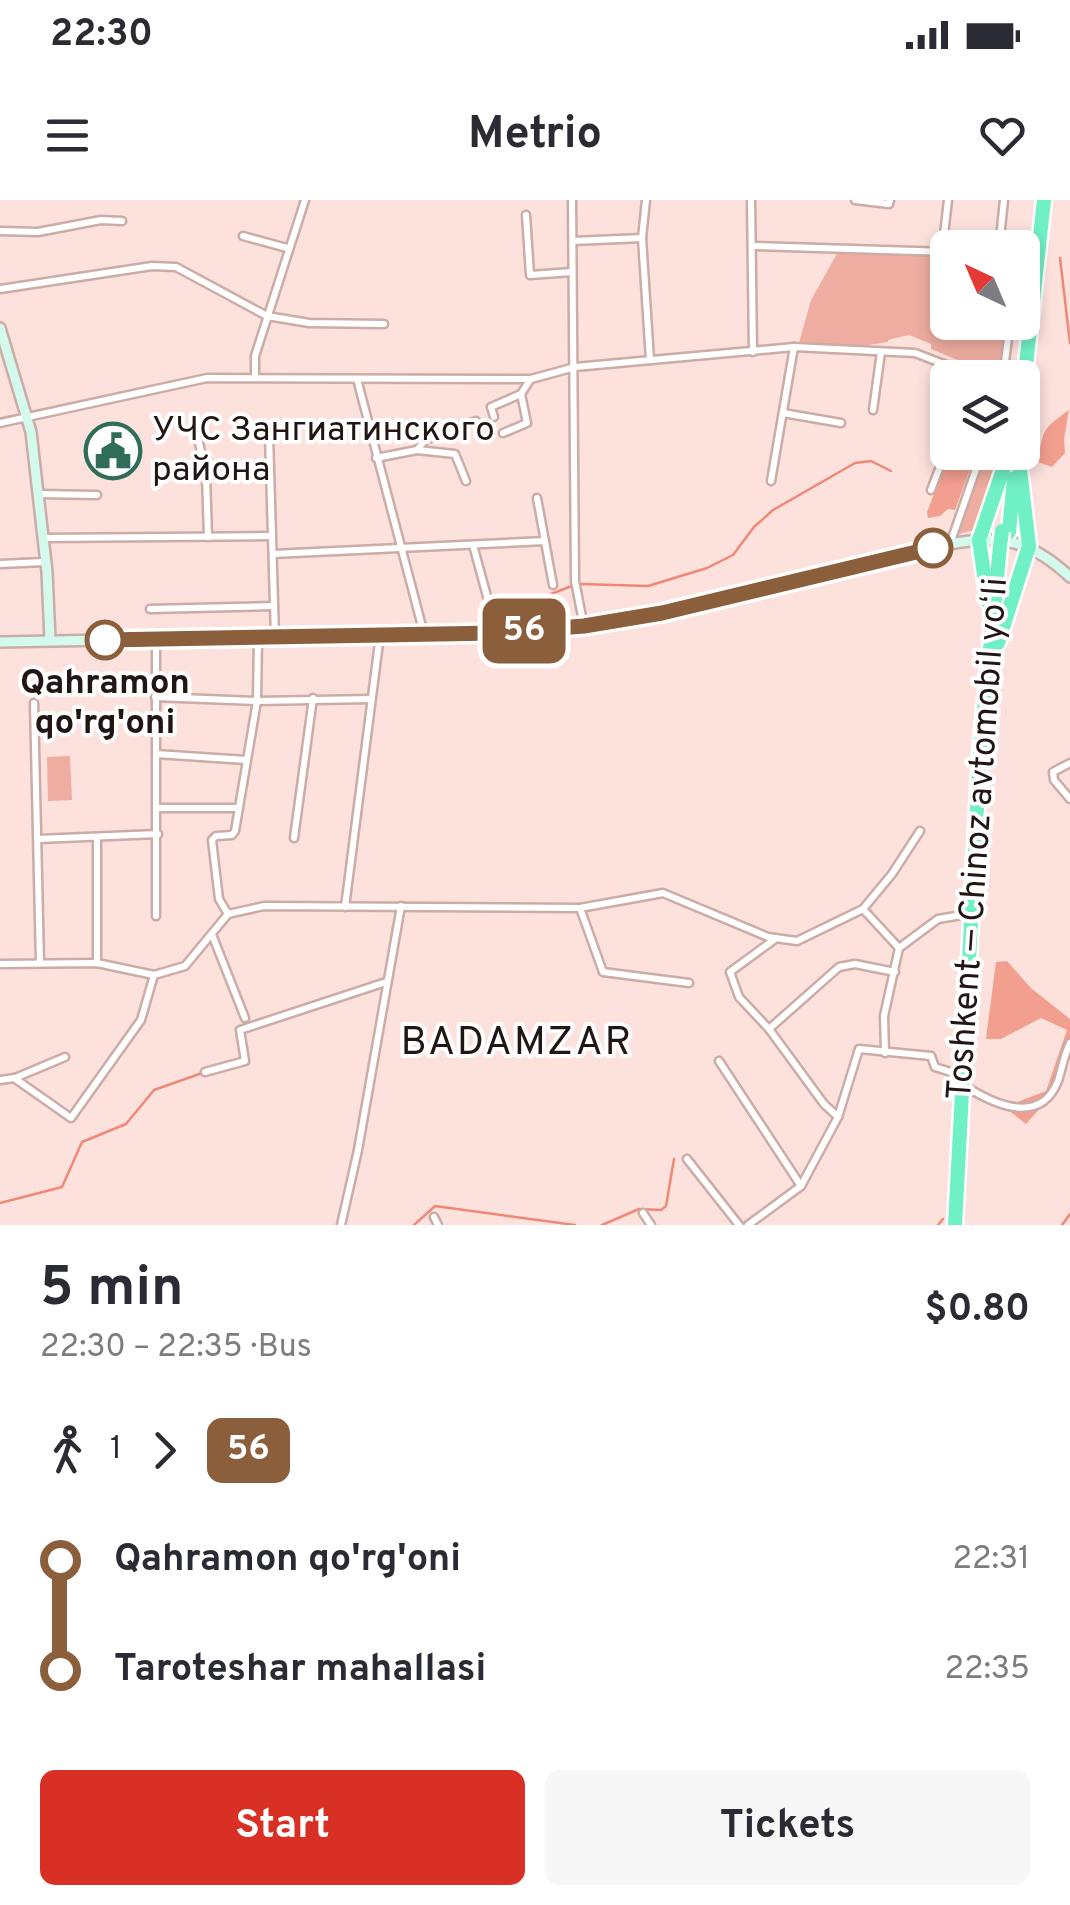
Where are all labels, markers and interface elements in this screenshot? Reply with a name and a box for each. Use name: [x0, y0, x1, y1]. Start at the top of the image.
text: 22:30: [50, 11, 153, 60]
text: Metrio: [468, 107, 602, 164]
icon: menu: [40, 108, 95, 163]
icon: heart: [975, 108, 1030, 163]
north arrow: [930, 230, 1040, 340]
map controls: [930, 230, 1040, 470]
button: layers: [930, 360, 1040, 470]
place label: УЧС Зангиатинского района: [152, 409, 495, 493]
public building icon: УЧС Зангиатинского района: [83, 421, 143, 481]
unlabelled marker: [914, 529, 952, 567]
street label: Toshkent — Chinoz avtomobil yoʻli: [939, 576, 1019, 1102]
line badge: 56: [479, 598, 569, 664]
text: 56: [503, 609, 545, 653]
marker: Qahramon qo'rg'oni: [86, 621, 124, 659]
place label: Qahramon qo'rg'oni: [20, 662, 190, 746]
district label: BADAMZAR: [400, 1019, 634, 1069]
text: 5 min: [40, 1255, 184, 1325]
text: $0.80: [925, 1286, 1030, 1335]
text: 22:30 – 22:35 · Bus: [40, 1328, 312, 1368]
icon: walk: [40, 1423, 95, 1478]
icon: forward: [137, 1423, 192, 1478]
text: 56: [227, 1428, 270, 1472]
text: 1: [110, 1430, 122, 1470]
text: Qahramon qo'rg'oni: [114, 1536, 461, 1585]
text: 22:31: [952, 1540, 1030, 1580]
text: Taroteshar mahallasi: [114, 1646, 486, 1695]
text: 22:35: [944, 1650, 1030, 1690]
button: Start: [40, 1770, 525, 1885]
button: Tickets: [545, 1770, 1030, 1885]

